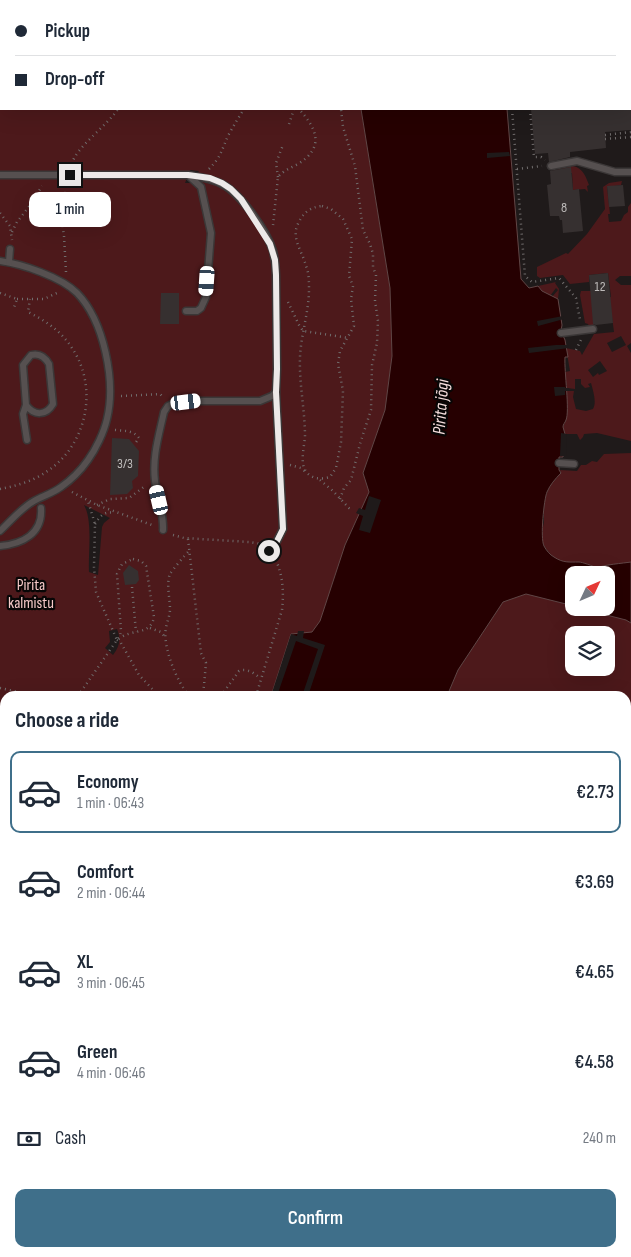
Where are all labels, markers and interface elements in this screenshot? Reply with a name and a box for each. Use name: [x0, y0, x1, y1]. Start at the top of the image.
text: Pickup: [45, 20, 90, 43]
text: Drop-off: [45, 68, 105, 91]
route end: [59, 164, 81, 186]
callout: 1 min: [29, 192, 111, 228]
house number: 8: [561, 199, 567, 216]
text: 1 min: [55, 200, 85, 219]
car: [198, 266, 215, 296]
house number: 12: [595, 278, 606, 295]
water label: Pirita jõgi: [429, 378, 453, 435]
car: [170, 393, 201, 411]
house number: 3/3: [117, 455, 133, 472]
car: [148, 484, 169, 516]
route start: [258, 540, 280, 562]
north arrow: [565, 566, 615, 616]
map controls: [565, 566, 615, 676]
park label: Pirita kalmistu: [8, 576, 54, 613]
button: layers: [565, 626, 615, 676]
text: Choose a ride: [15, 707, 119, 734]
icon: car: [17, 770, 62, 815]
text: Economy: [77, 771, 139, 794]
text: €2.73: [576, 781, 614, 804]
text: 1 min · 06:43: [77, 794, 144, 813]
icon: car: [17, 860, 62, 905]
text: Comfort: [77, 861, 134, 884]
text: €3.69: [575, 871, 614, 894]
text: 2 min · 06:44: [77, 884, 145, 903]
icon: car: [17, 950, 62, 995]
text: XL: [77, 951, 93, 974]
text: €4.65: [575, 961, 614, 984]
text: 3 min · 06:45: [77, 974, 145, 993]
icon: car: [17, 1040, 62, 1085]
text: Green: [77, 1041, 117, 1064]
text: €4.58: [575, 1051, 614, 1074]
text: 4 min · 06:46: [77, 1064, 145, 1083]
icon: cash: [15, 1125, 43, 1153]
text: Cash: [55, 1127, 86, 1150]
text: 240 m: [583, 1129, 616, 1148]
button: Confirm: [15, 1189, 616, 1247]

